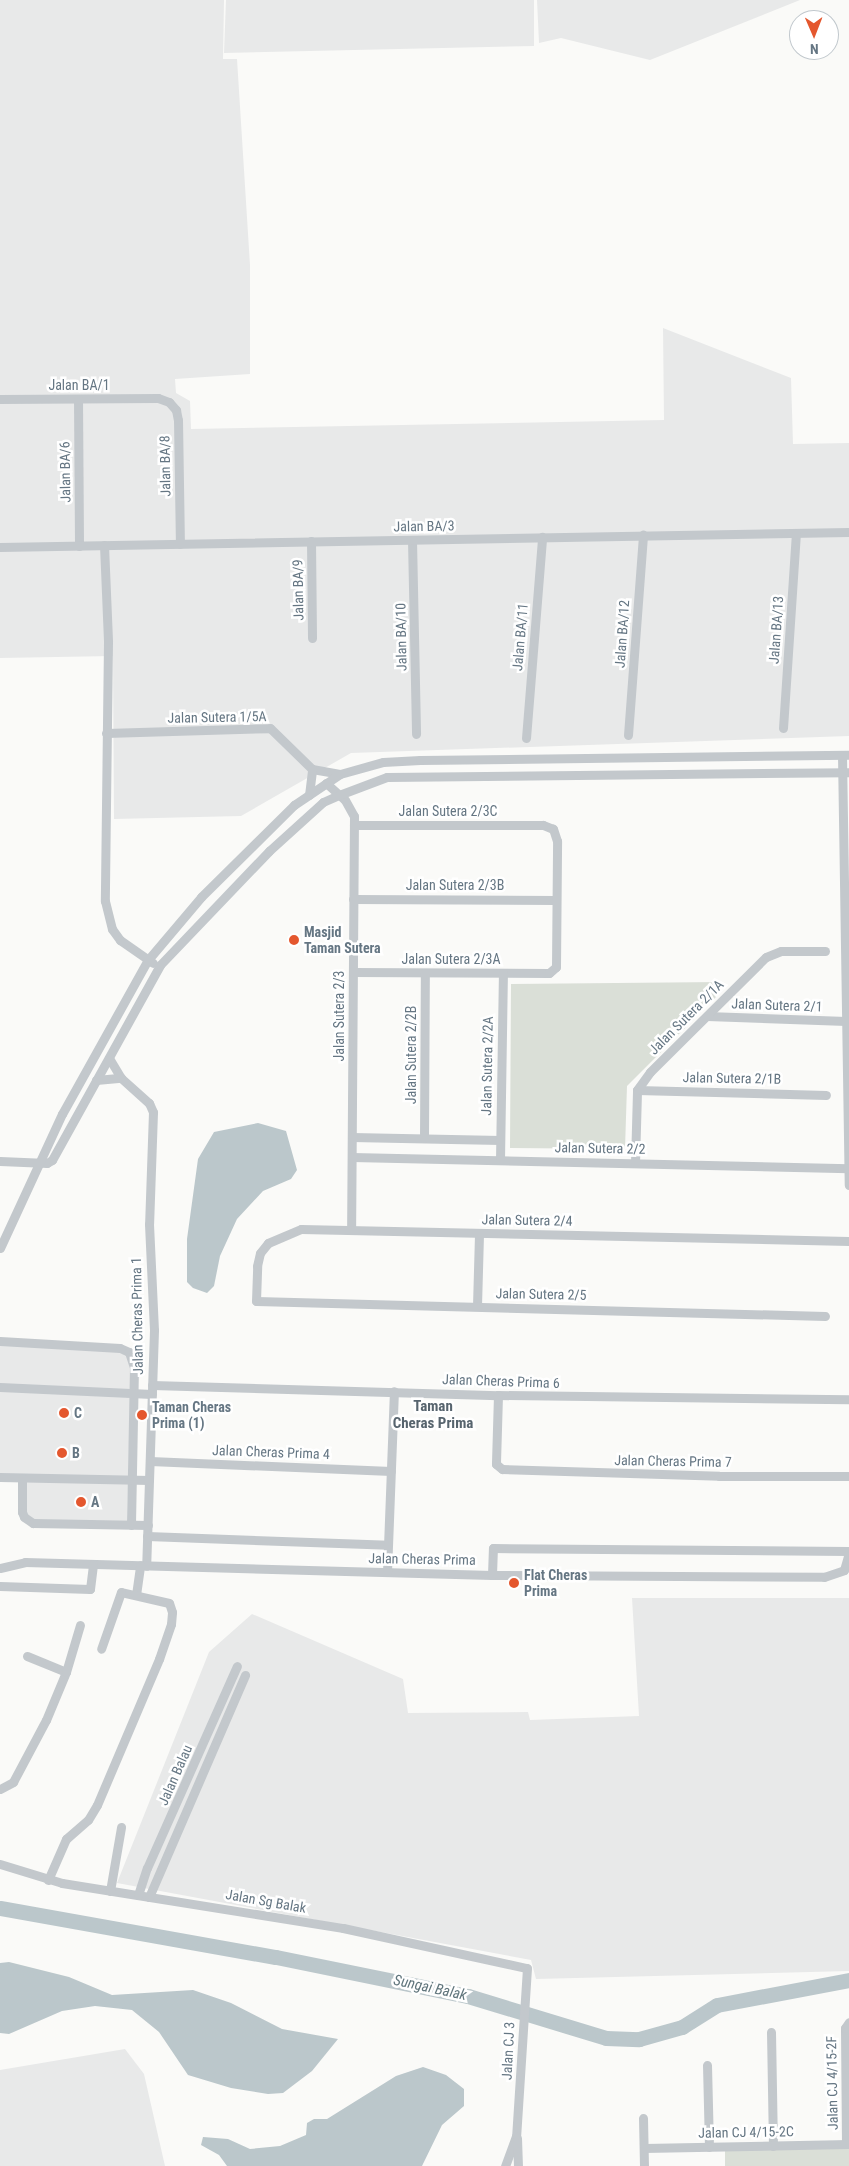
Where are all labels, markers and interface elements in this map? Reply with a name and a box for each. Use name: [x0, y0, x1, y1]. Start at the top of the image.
north arrow: [789, 10, 839, 60]
text: N: [810, 41, 819, 57]
street label: Jalan BA/1: [48, 377, 110, 393]
street label: Jalan BA/8: [156, 435, 174, 497]
street label: Jalan BA/6: [56, 441, 74, 503]
street label: Jalan BA/3: [393, 517, 455, 535]
street label: Jalan BA/9: [289, 559, 307, 621]
street label: Jalan BA/13: [765, 595, 787, 665]
street label: Jalan BA/12: [611, 599, 633, 669]
street label: Jalan BA/11: [509, 602, 531, 672]
street label: Jalan BA/10: [392, 603, 410, 671]
street label: Jalan Sutera 1/5A: [167, 708, 267, 726]
street label: Jalan Sutera 2/3C: [399, 803, 497, 819]
street label: Jalan Sutera 2/3B: [406, 877, 504, 893]
place label: Masjid Taman Sutera: [304, 924, 381, 956]
marker: Masjid Taman Sutera: [288, 934, 300, 946]
street label: Jalan Sutera 2/3A: [401, 951, 501, 967]
street label: Jalan Sutera 2/3: [331, 970, 347, 1062]
street label: Jalan Sutera 2/1A: [645, 976, 727, 1058]
street label: Jalan Sutera 2/1: [731, 995, 823, 1015]
street label: Jalan Sutera 2/2B: [403, 1006, 419, 1104]
street label: Jalan Sutera 2/2A: [478, 1016, 496, 1116]
street label: Jalan Sutera 2/1B: [683, 1069, 781, 1087]
street label: Jalan Sutera 2/2: [554, 1139, 646, 1157]
street label: Jalan Sutera 2/4: [481, 1211, 573, 1229]
street label: Jalan Cheras Prima 1: [128, 1257, 146, 1375]
street label: Jalan Sutera 2/5: [495, 1285, 587, 1303]
street label: Jalan Cheras Prima 6: [442, 1371, 560, 1391]
district label: Taman Cheras Prima: [393, 1397, 473, 1432]
place label: Taman Cheras Prima (1): [152, 1399, 231, 1431]
place label: C: [74, 1405, 82, 1421]
marker: C: [58, 1407, 70, 1419]
marker: Taman Cheras Prima (1): [136, 1409, 148, 1421]
street label: Jalan Cheras Prima 4: [212, 1442, 330, 1462]
place label: B: [72, 1445, 80, 1461]
marker: B: [56, 1447, 68, 1459]
street label: Jalan Cheras Prima 7: [614, 1452, 732, 1470]
place label: A: [91, 1494, 99, 1510]
marker: A: [75, 1496, 87, 1508]
street label: Jalan Cheras Prima: [368, 1550, 476, 1568]
place label: Flat Cheras Prima: [524, 1567, 587, 1600]
marker: Flat Cheras Prima: [508, 1577, 520, 1589]
street label: Jalan Balau: [154, 1742, 196, 1808]
street label: Jalan Sg Balak: [224, 1886, 308, 1916]
water label: Sungai Balak: [392, 1971, 468, 2005]
street label: Jalan CJ 3: [498, 2021, 518, 2081]
street label: Jalan CJ 4/15-2F: [823, 2036, 841, 2130]
street label: Jalan CJ 4/15-2C: [698, 2123, 794, 2141]

